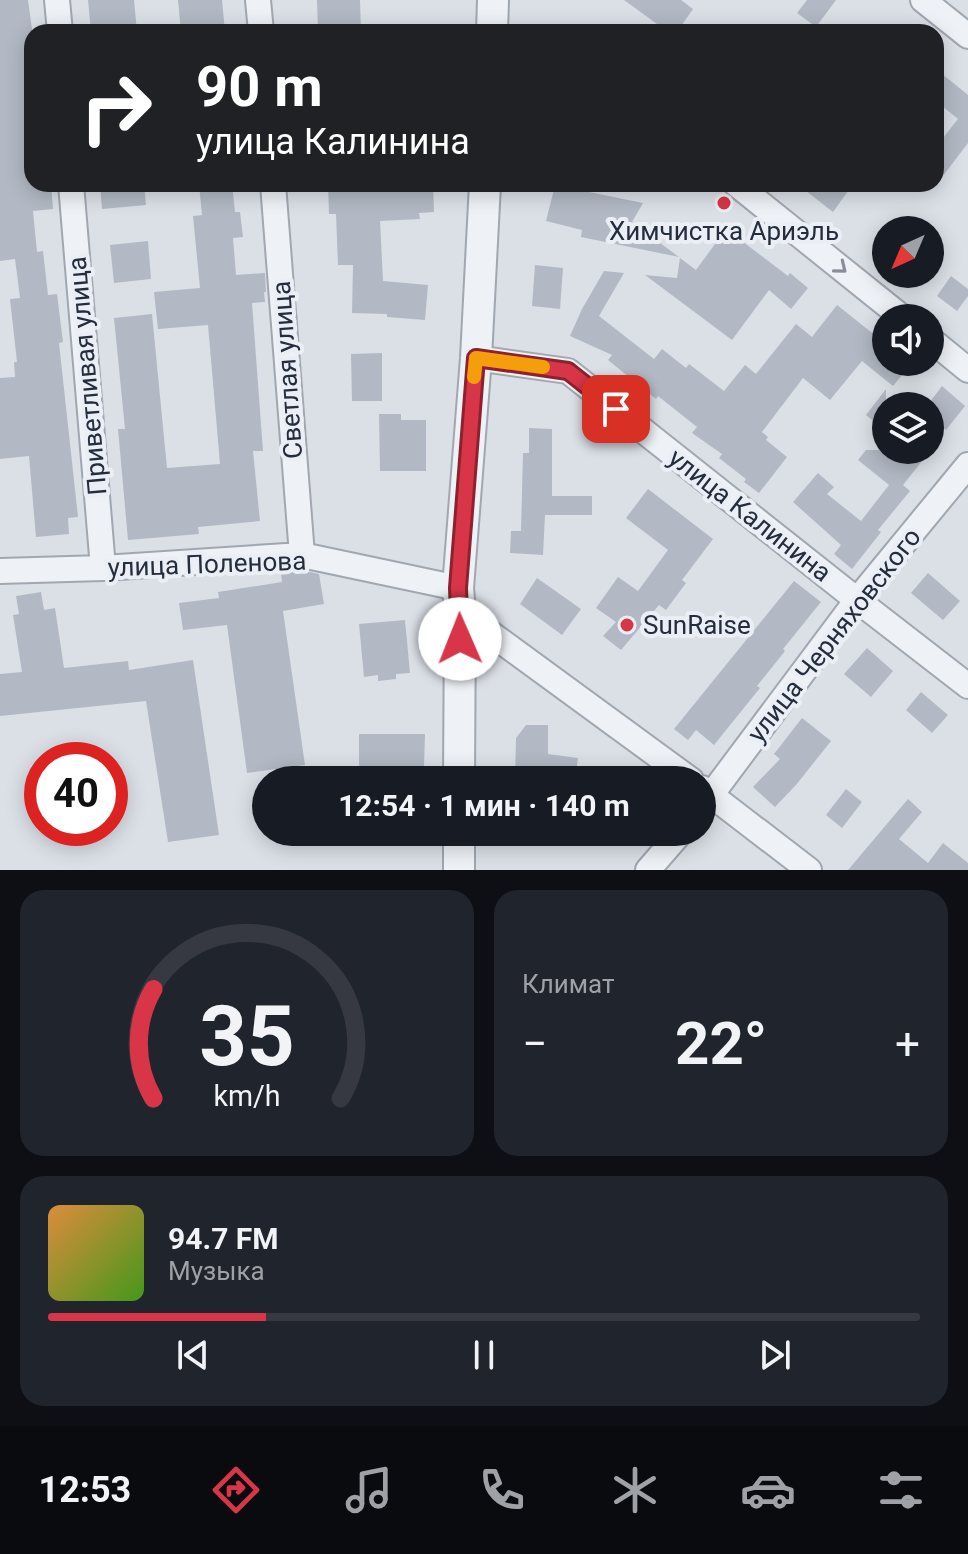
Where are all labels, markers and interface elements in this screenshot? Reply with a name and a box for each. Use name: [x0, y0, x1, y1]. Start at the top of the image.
text: 90 m: [196, 54, 323, 120]
icon: right: [64, 56, 168, 160]
text: улица Калинина: [196, 121, 470, 163]
marker: Химчистка Ариэль: [715, 194, 733, 212]
place label: Химчистка Ариэль: [609, 216, 839, 246]
north arrow: [872, 216, 944, 288]
map controls: [872, 216, 944, 464]
street label: Приветливая улица: [62, 256, 112, 496]
one-way arrow: [832, 258, 846, 273]
street label: Светлая улица: [266, 280, 308, 460]
button: sound: [872, 304, 944, 376]
pin: [582, 375, 650, 443]
icon: arrive: [594, 387, 638, 431]
button: layers: [872, 392, 944, 464]
street label: улица Калинина: [663, 442, 837, 588]
street label: улица Черняховского: [741, 522, 927, 748]
street label: улица Поленова: [107, 546, 307, 582]
position arrow: [418, 597, 502, 681]
place label: SunRaise: [643, 610, 751, 640]
marker: SunRaise: [618, 616, 636, 634]
speed limit sign: 40: [24, 742, 128, 846]
text: 12:54 · 1 мин · 140 m: [338, 788, 630, 823]
text: Климат: [522, 969, 614, 999]
text: 35: [199, 988, 295, 1085]
text: 22°: [675, 1008, 767, 1079]
text: −: [522, 1018, 547, 1070]
text: +: [895, 1018, 920, 1070]
text: km/h: [213, 1079, 281, 1113]
text: 94.7 FM: [168, 1221, 279, 1256]
text: Музыка: [168, 1256, 265, 1286]
icon: previous: [171, 1333, 215, 1377]
icon: pause: [462, 1333, 506, 1377]
icon: next: [753, 1333, 797, 1377]
icon: directions: [208, 1462, 264, 1518]
icon: music: [341, 1462, 397, 1518]
icon: phone: [474, 1462, 530, 1518]
icon: climate: [607, 1462, 663, 1518]
icon: car: [740, 1462, 796, 1518]
icon: filters: [873, 1462, 929, 1518]
text: 12:53: [39, 1469, 131, 1511]

